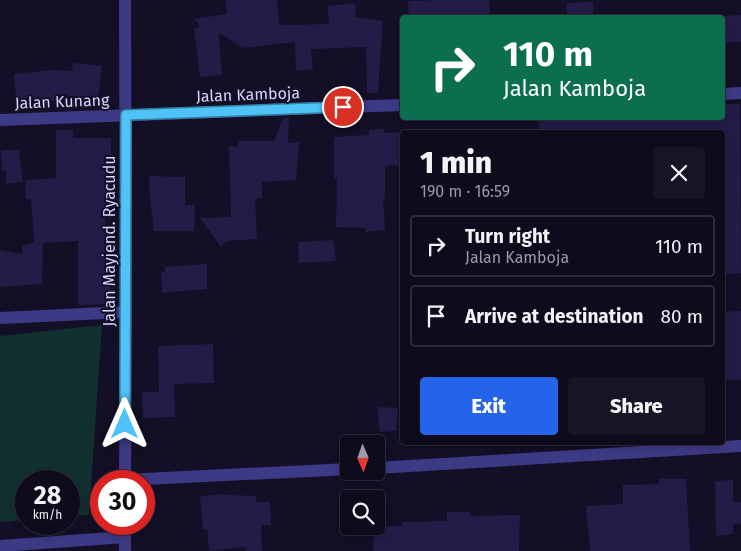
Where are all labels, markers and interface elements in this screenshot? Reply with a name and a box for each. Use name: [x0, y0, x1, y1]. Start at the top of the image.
text: 110 m: [503, 33, 593, 75]
icon: right: [420, 35, 485, 100]
text: Jalan Kamboja: [503, 75, 646, 102]
street label: Jalan Kamboja: [196, 83, 300, 106]
pin: [322, 86, 364, 128]
street label: Jalan Kunang: [14, 90, 110, 113]
icon: arrive: [329, 93, 357, 121]
text: 1 min: [420, 145, 492, 181]
button: close: [653, 147, 705, 199]
street label: Jalan Mayjend. Ryacudu: [100, 155, 119, 327]
text: 190 m · 16:59: [420, 182, 510, 201]
text: Turn right: [465, 225, 550, 248]
icon: right: [422, 232, 450, 260]
text: 110 m: [655, 235, 703, 258]
text: Jalan Kamboja: [465, 248, 569, 267]
icon: arrive: [422, 302, 450, 330]
text: Arrive at destination: [465, 305, 644, 328]
text: 80 m: [661, 305, 703, 328]
button: Exit: [420, 377, 558, 435]
button: Share: [568, 377, 705, 435]
position arrow: [98, 397, 150, 449]
north arrow: [340, 435, 385, 480]
map controls: [340, 435, 385, 535]
speed limit sign: 30: [90, 470, 155, 535]
text: 28: [34, 481, 61, 511]
button: search: [340, 490, 385, 535]
text: km/h: [33, 508, 62, 522]

